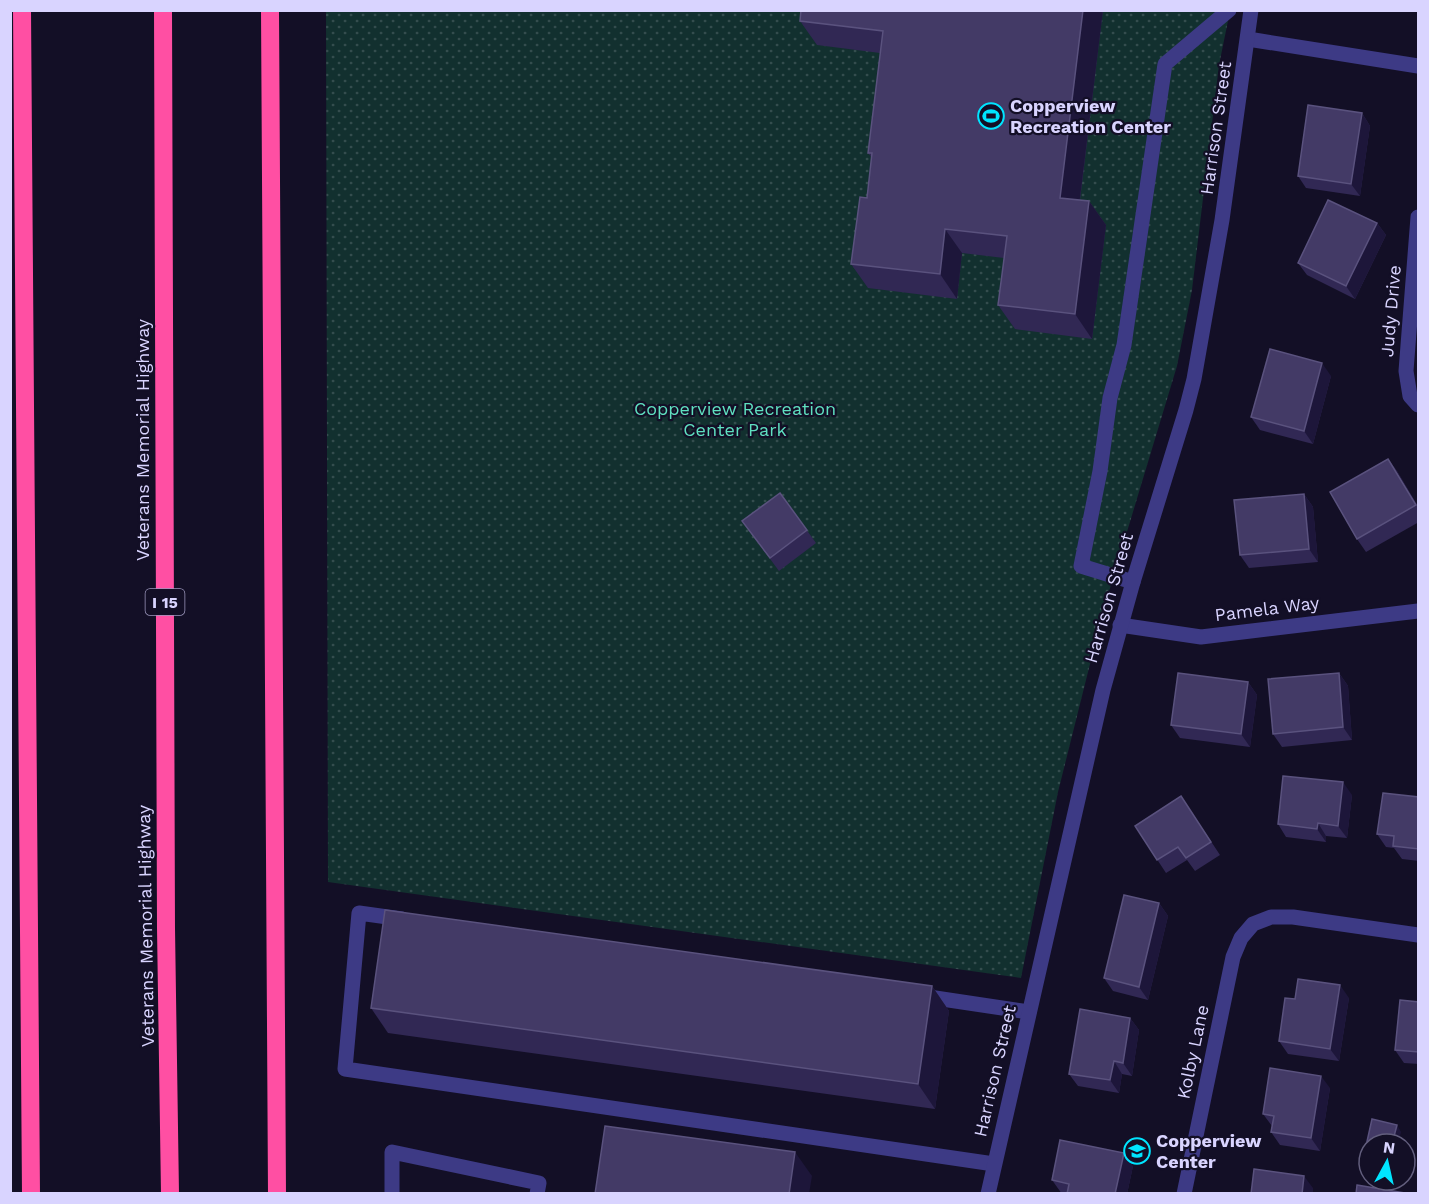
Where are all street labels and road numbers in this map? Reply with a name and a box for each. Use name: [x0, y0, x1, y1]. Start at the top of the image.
street label: Harrison Street: [1196, 59, 1235, 196]
street label: Judy Drive: [1376, 264, 1405, 358]
street label: Veterans Memorial Highway: [132, 318, 153, 561]
street label: Harrison Street: [1080, 530, 1137, 665]
road number: I 15: [146, 589, 184, 615]
street label: Pamela Way: [1213, 592, 1321, 625]
street label: Veterans Memorial Highway: [133, 804, 158, 1047]
street label: Harrison Street: [969, 1003, 1020, 1139]
street label: Kolby Lane: [1172, 1003, 1213, 1101]

